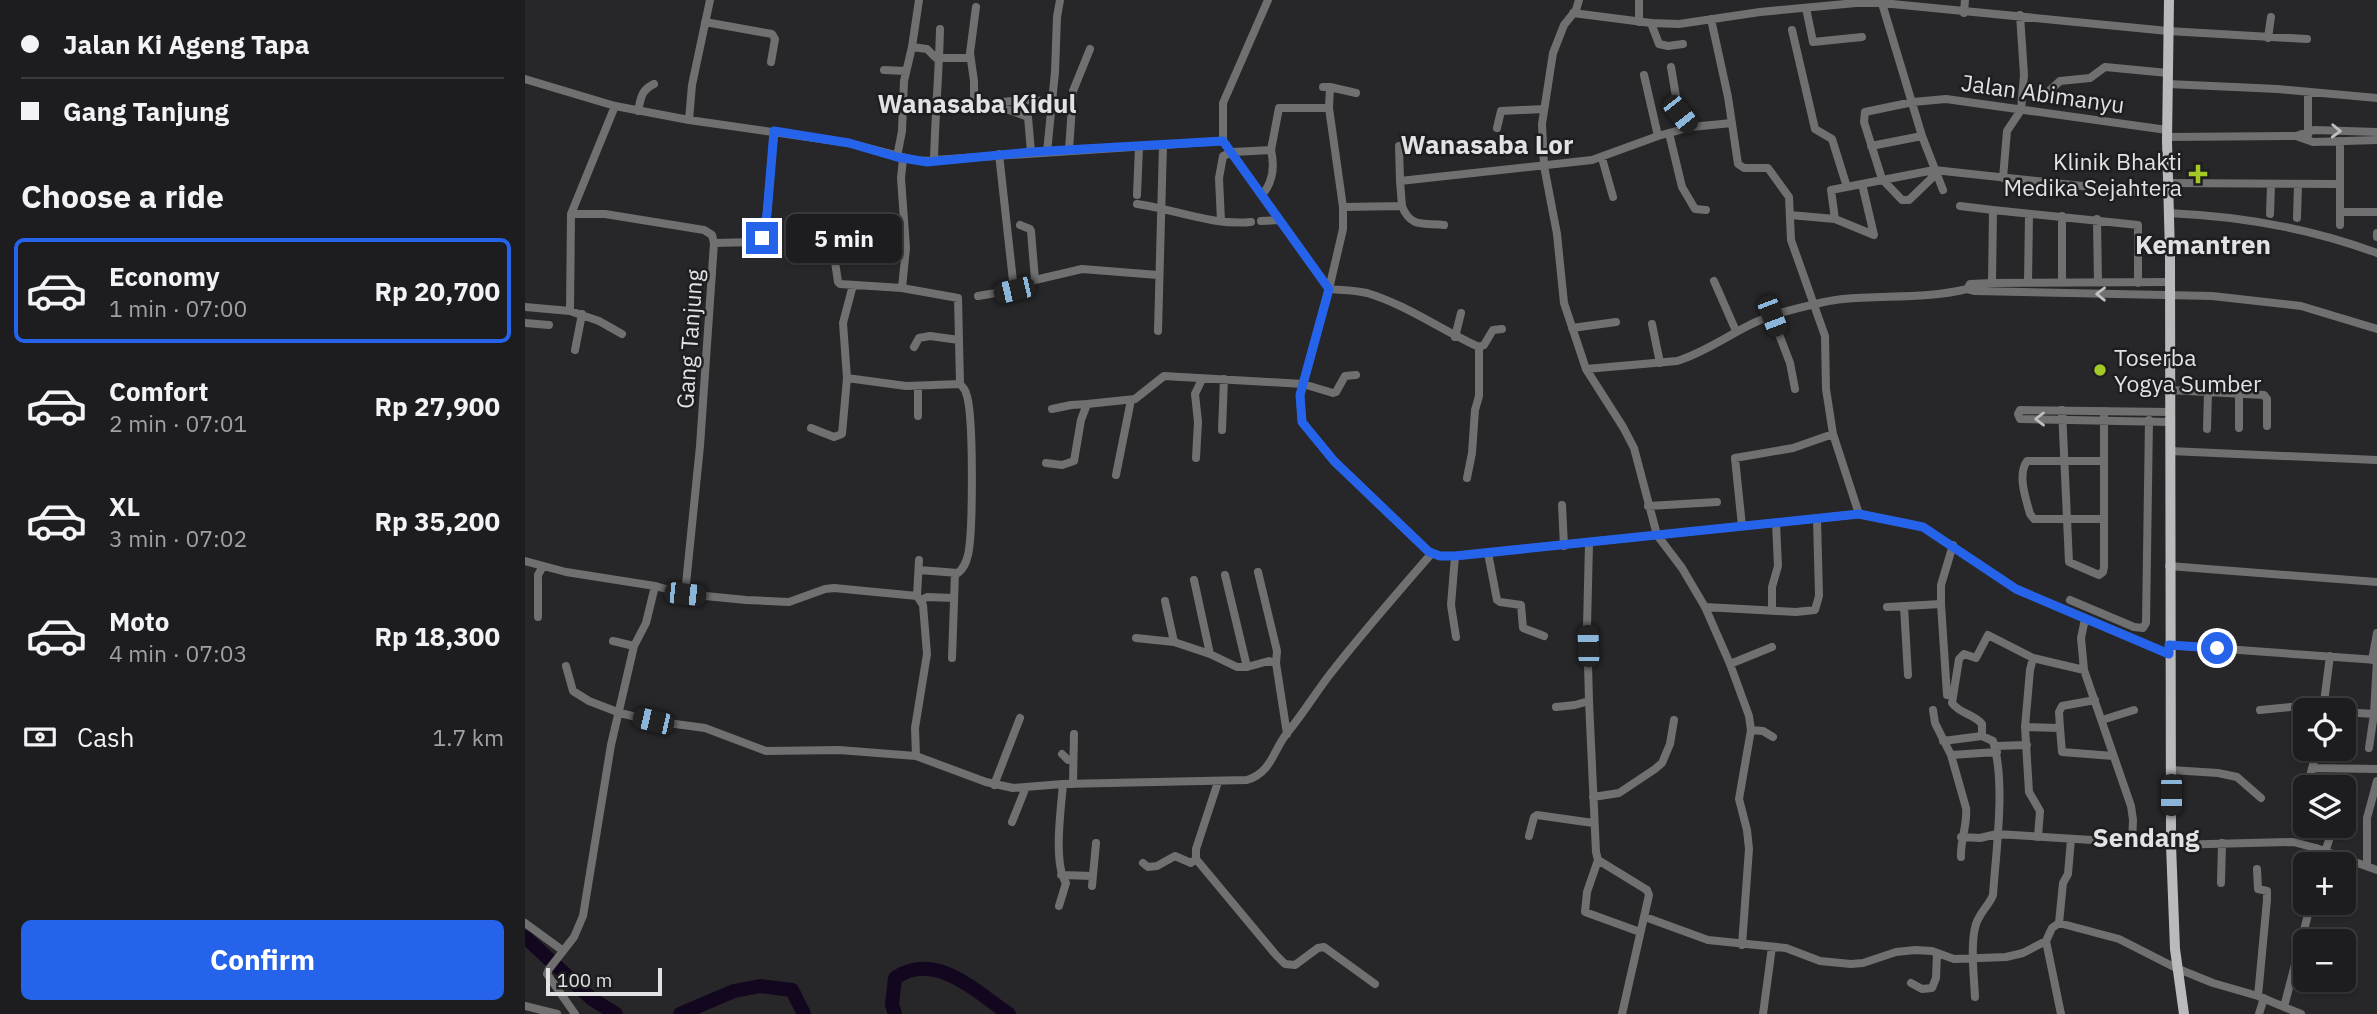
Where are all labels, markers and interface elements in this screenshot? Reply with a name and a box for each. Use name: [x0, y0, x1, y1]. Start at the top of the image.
text: Jalan Ki Ageng Tapa: [63, 27, 310, 61]
street label: Jalan Abimanyu: [1959, 67, 2127, 119]
district label: Wanasaba Kidul: [878, 86, 1077, 120]
car: [1659, 91, 1702, 137]
text: Gang Tanjung: [63, 94, 229, 128]
one-way arrow: [2331, 123, 2342, 139]
district label: Wanasaba Lor: [1401, 127, 1573, 161]
place label: Klinik Bhakti Medika Sejahtera: [2004, 146, 2182, 202]
marker: Klinik Bhakti Medika Sejahtera: [2188, 164, 2208, 184]
text: Choose a ride: [21, 175, 224, 217]
callout: 5 min: [787, 214, 902, 262]
route end: [746, 222, 778, 254]
text: 5 min: [814, 223, 874, 253]
district label: Kemantren: [2135, 227, 2271, 261]
icon: car: [25, 259, 88, 322]
text: Economy: [109, 259, 220, 293]
street label: Gang Tanjung: [669, 268, 709, 410]
text: Rp 20,700: [374, 274, 500, 308]
car: [992, 275, 1037, 305]
one-way arrow: [2096, 286, 2106, 302]
text: 1 min · 07:00: [109, 293, 247, 323]
car: [1755, 293, 1790, 339]
place label: Toserba Yogya Sumber: [2114, 342, 2262, 398]
marker: Toserba Yogya Sumber: [2092, 362, 2108, 378]
icon: car: [25, 374, 88, 437]
text: Comfort: [109, 374, 208, 408]
text: Rp 27,900: [374, 389, 500, 423]
text: 2 min · 07:01: [109, 408, 247, 438]
one-way arrow: [2034, 411, 2045, 427]
icon: car: [25, 489, 88, 552]
text: XL: [109, 489, 140, 523]
text: Rp 35,200: [374, 504, 500, 538]
text: 3 min · 07:02: [109, 523, 247, 553]
car: [664, 581, 707, 607]
icon: car: [25, 604, 88, 667]
text: Moto: [109, 604, 169, 638]
text: Rp 18,300: [374, 619, 500, 653]
car: [1577, 625, 1600, 667]
route start: [2201, 632, 2233, 664]
text: 4 min · 07:03: [109, 638, 247, 668]
map controls: [2293, 698, 2356, 992]
button: locate: [2293, 698, 2356, 761]
car: [631, 706, 676, 736]
icon: cash: [21, 718, 59, 756]
text: Cash: [77, 720, 134, 754]
text: 1.7 km: [433, 722, 504, 752]
car: [2161, 774, 2182, 816]
button: layers: [2293, 775, 2356, 838]
district label: Sendang: [2093, 820, 2200, 854]
button: +: [2293, 852, 2356, 915]
button: Confirm: [21, 920, 504, 1000]
button: −: [2293, 929, 2356, 992]
scale bar: [546, 965, 661, 997]
text: 100 m: [557, 968, 612, 992]

